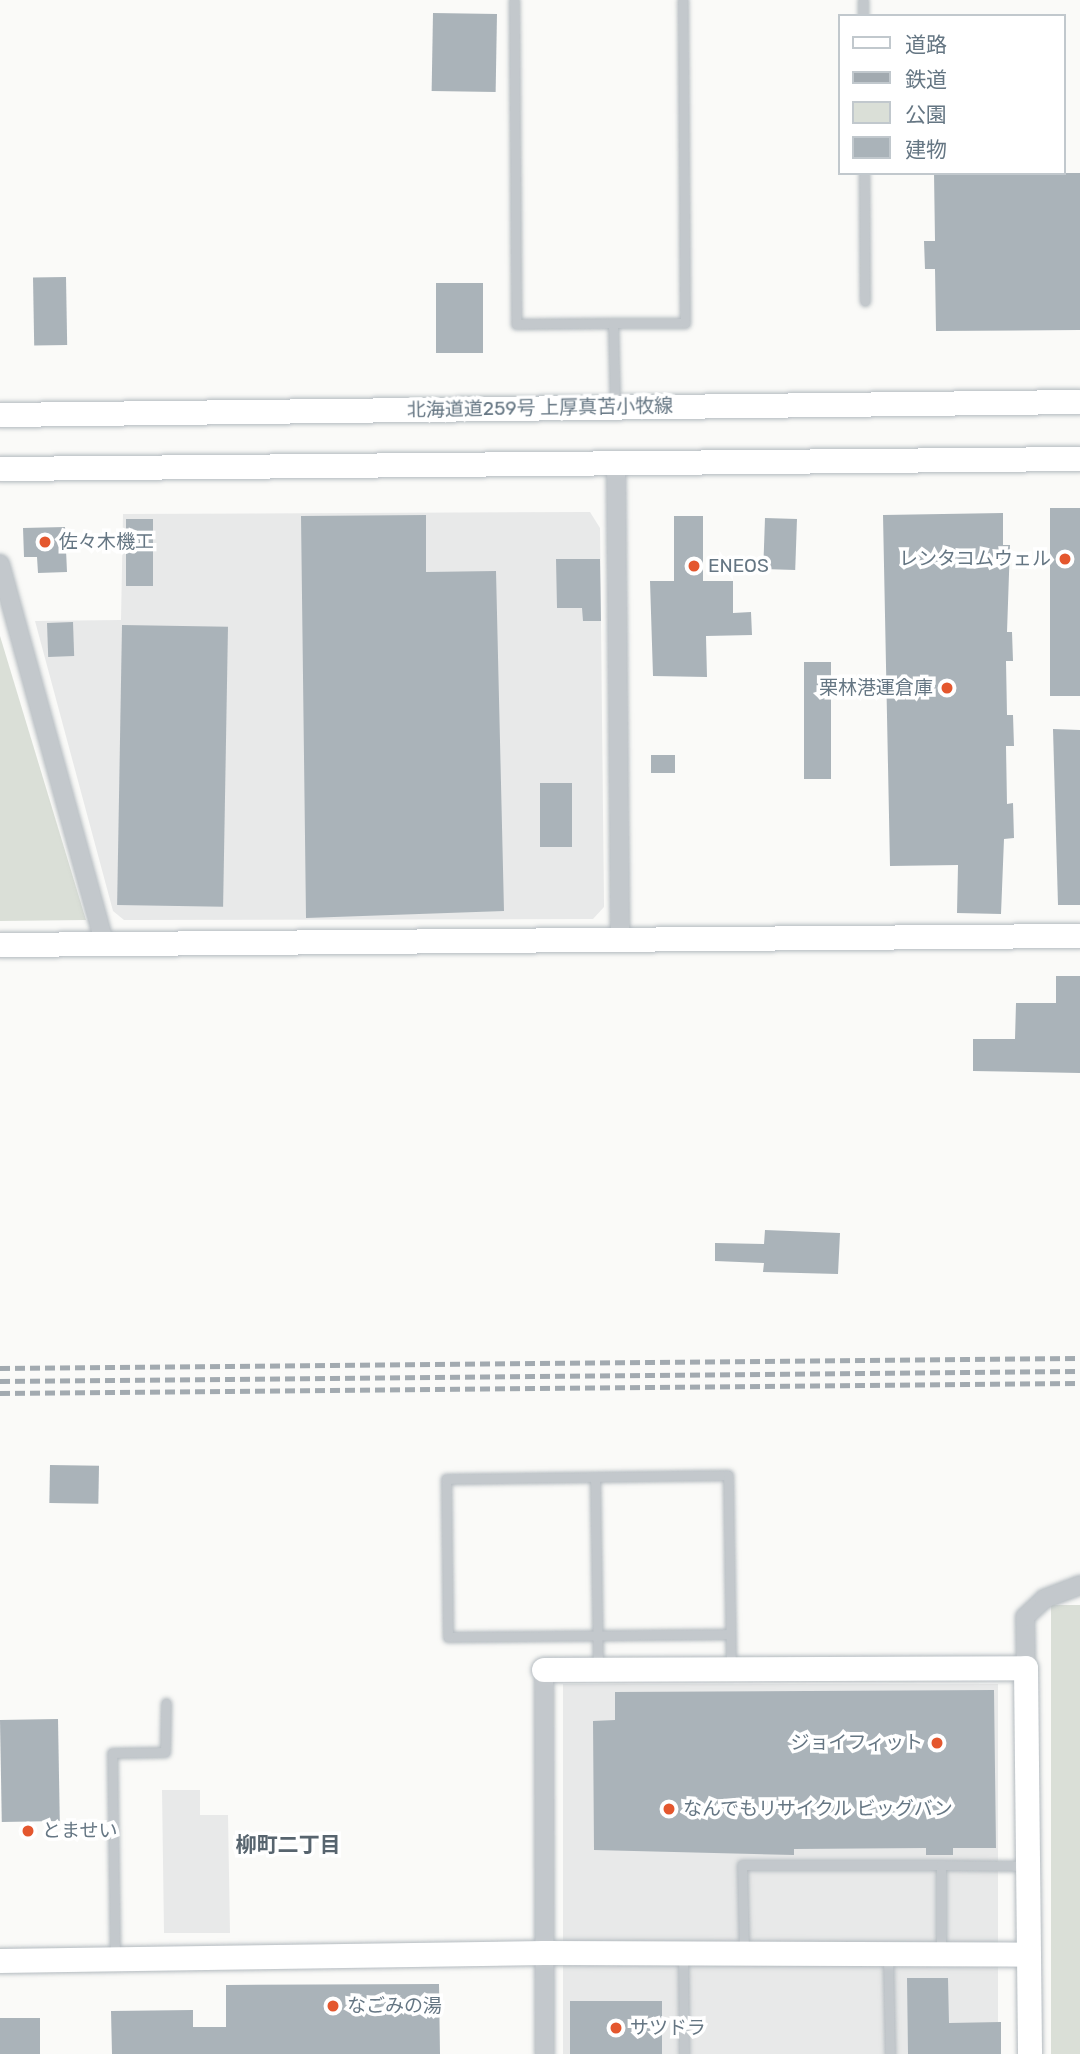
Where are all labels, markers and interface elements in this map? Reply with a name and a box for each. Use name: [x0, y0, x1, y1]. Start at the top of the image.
legend: [838, 14, 1066, 175]
text: 道路: [905, 32, 947, 57]
text: 鉄道: [905, 67, 947, 92]
text: 公園: [905, 102, 947, 127]
text: 建物: [905, 137, 947, 162]
street label: 北海道道259号 上厚真苫小牧線: [407, 394, 673, 422]
place label: 佐々木機工: [59, 531, 154, 553]
marker: 佐々木機工: [37, 534, 53, 550]
place label: レンタコムウェル: [899, 548, 1051, 570]
marker: レンタコムウェル: [1057, 551, 1073, 567]
place label: ENEOS: [708, 555, 769, 577]
marker: ENEOS: [686, 558, 702, 574]
place label: 栗林港運倉庫: [819, 677, 933, 699]
marker: 栗林港運倉庫: [939, 680, 955, 696]
place label: ジョイフィット: [790, 1732, 923, 1754]
marker: ジョイフィット: [929, 1735, 945, 1751]
place label: なんでもリサイクル ビッグバン: [683, 1798, 954, 1820]
marker: なんでもリサイクル ビッグバン: [661, 1801, 677, 1817]
place label: とませい: [42, 1820, 118, 1842]
marker: とませい: [20, 1823, 36, 1839]
district label: 柳町二丁目: [236, 1832, 340, 1858]
place label: なごみの湯: [347, 1995, 442, 2017]
marker: なごみの湯: [325, 1998, 341, 2014]
place label: サツドラ: [630, 2017, 706, 2039]
marker: サツドラ: [608, 2020, 624, 2036]

